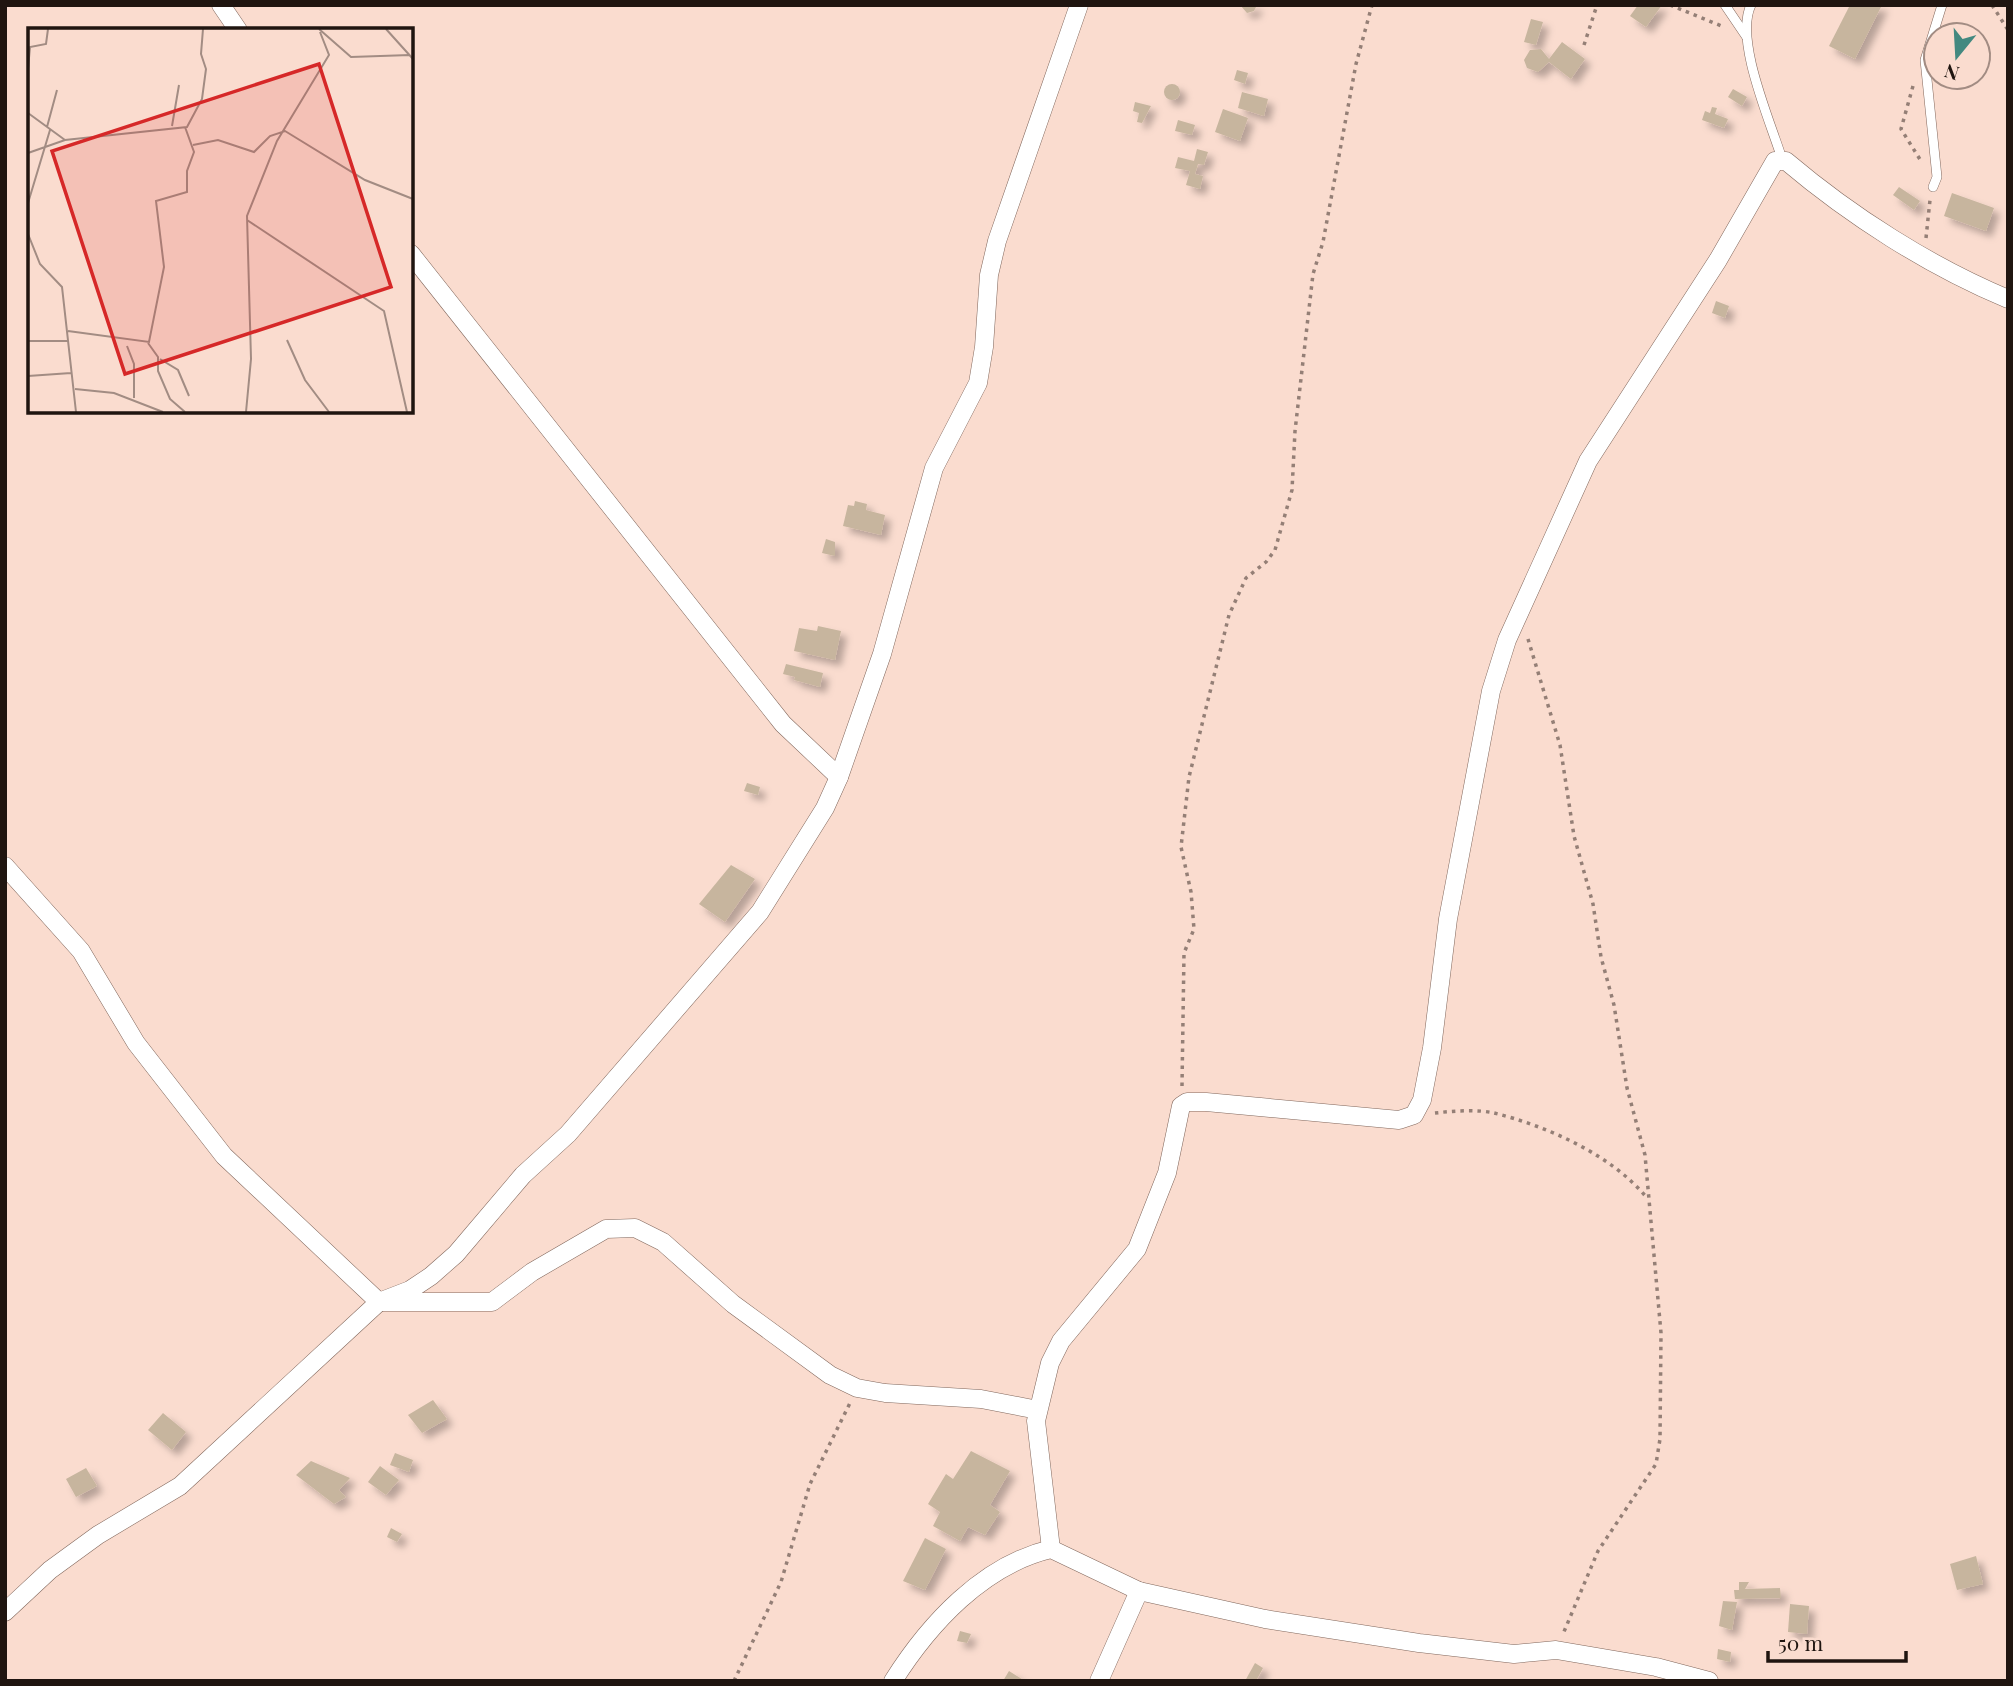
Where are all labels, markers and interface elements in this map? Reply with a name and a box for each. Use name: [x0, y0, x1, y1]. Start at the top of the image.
north arrow: [1922, 21, 1992, 91]
inset map: [28, 28, 413, 413]
text: N: [1941, 59, 1962, 88]
scale bar: [1768, 1620, 1906, 1664]
text: 50 m: [1778, 1628, 1824, 1656]

